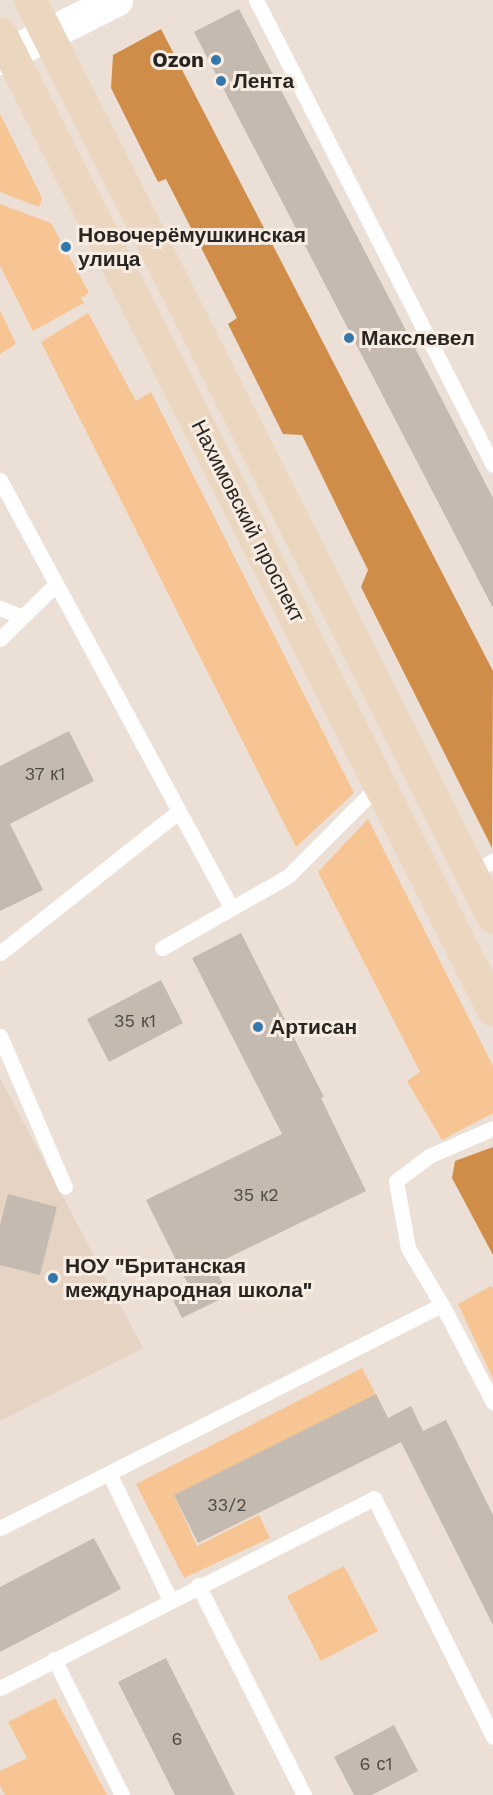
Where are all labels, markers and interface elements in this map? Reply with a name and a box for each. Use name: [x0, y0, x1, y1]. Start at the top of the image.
place label: Ozon: [152, 47, 204, 73]
marker: Ozon: [209, 53, 223, 67]
place label: Лента: [233, 68, 294, 94]
marker: Лента: [214, 74, 228, 88]
place label: Новочерёмушкинская улица: [78, 222, 306, 272]
marker: Новочерёмушкинская улица: [59, 240, 73, 254]
place label: Макслевел: [361, 325, 475, 351]
marker: Макслевел: [342, 331, 356, 345]
street label: Нахимовский проспект: [186, 416, 310, 626]
house number: 37 к1: [25, 763, 65, 785]
house number: 35 к1: [114, 1010, 156, 1032]
place label: Артисан: [270, 1014, 357, 1040]
marker: Артисан: [251, 1020, 265, 1034]
house number: 35 к2: [233, 1184, 279, 1206]
place label: НОУ "Британская международная школа": [65, 1253, 312, 1303]
marker: НОУ "Британская международная школа": [46, 1271, 60, 1285]
house number: 33/2: [207, 1494, 247, 1516]
house number: 6: [172, 1728, 182, 1750]
house number: 6 с1: [359, 1753, 393, 1775]

